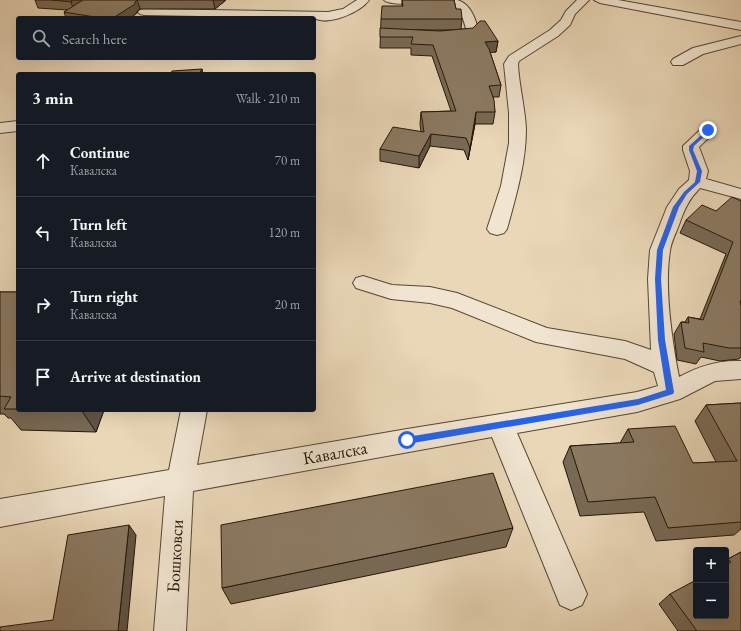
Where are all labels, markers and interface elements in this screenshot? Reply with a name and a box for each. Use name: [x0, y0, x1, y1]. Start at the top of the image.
search box: [16, 16, 316, 60]
icon: search: [30, 27, 52, 49]
text: Search here: [62, 29, 127, 48]
text: 3 min: [32, 87, 73, 109]
text: Walk · 210 m: [236, 90, 300, 107]
route end: [699, 121, 717, 139]
text: Continue: [70, 143, 130, 162]
icon: ahead: [32, 150, 54, 172]
text: 70 m: [275, 152, 300, 169]
text: Кавалска: [70, 162, 117, 179]
text: Turn left: [70, 215, 127, 234]
icon: left: [32, 222, 54, 244]
text: 120 m: [269, 224, 300, 241]
text: Кавалска: [70, 234, 117, 251]
text: Turn right: [70, 287, 138, 306]
icon: right: [32, 294, 54, 316]
text: 20 m: [275, 296, 300, 313]
text: Кавалска: [70, 306, 117, 323]
icon: arrive: [32, 366, 54, 388]
text: Arrive at destination: [70, 367, 201, 386]
route start: [398, 431, 416, 449]
street label: Кавалска: [301, 435, 370, 469]
street label: Бошковси: [161, 518, 188, 593]
map controls: [693, 547, 729, 619]
button: +: [693, 547, 729, 583]
button: −: [693, 583, 729, 619]

